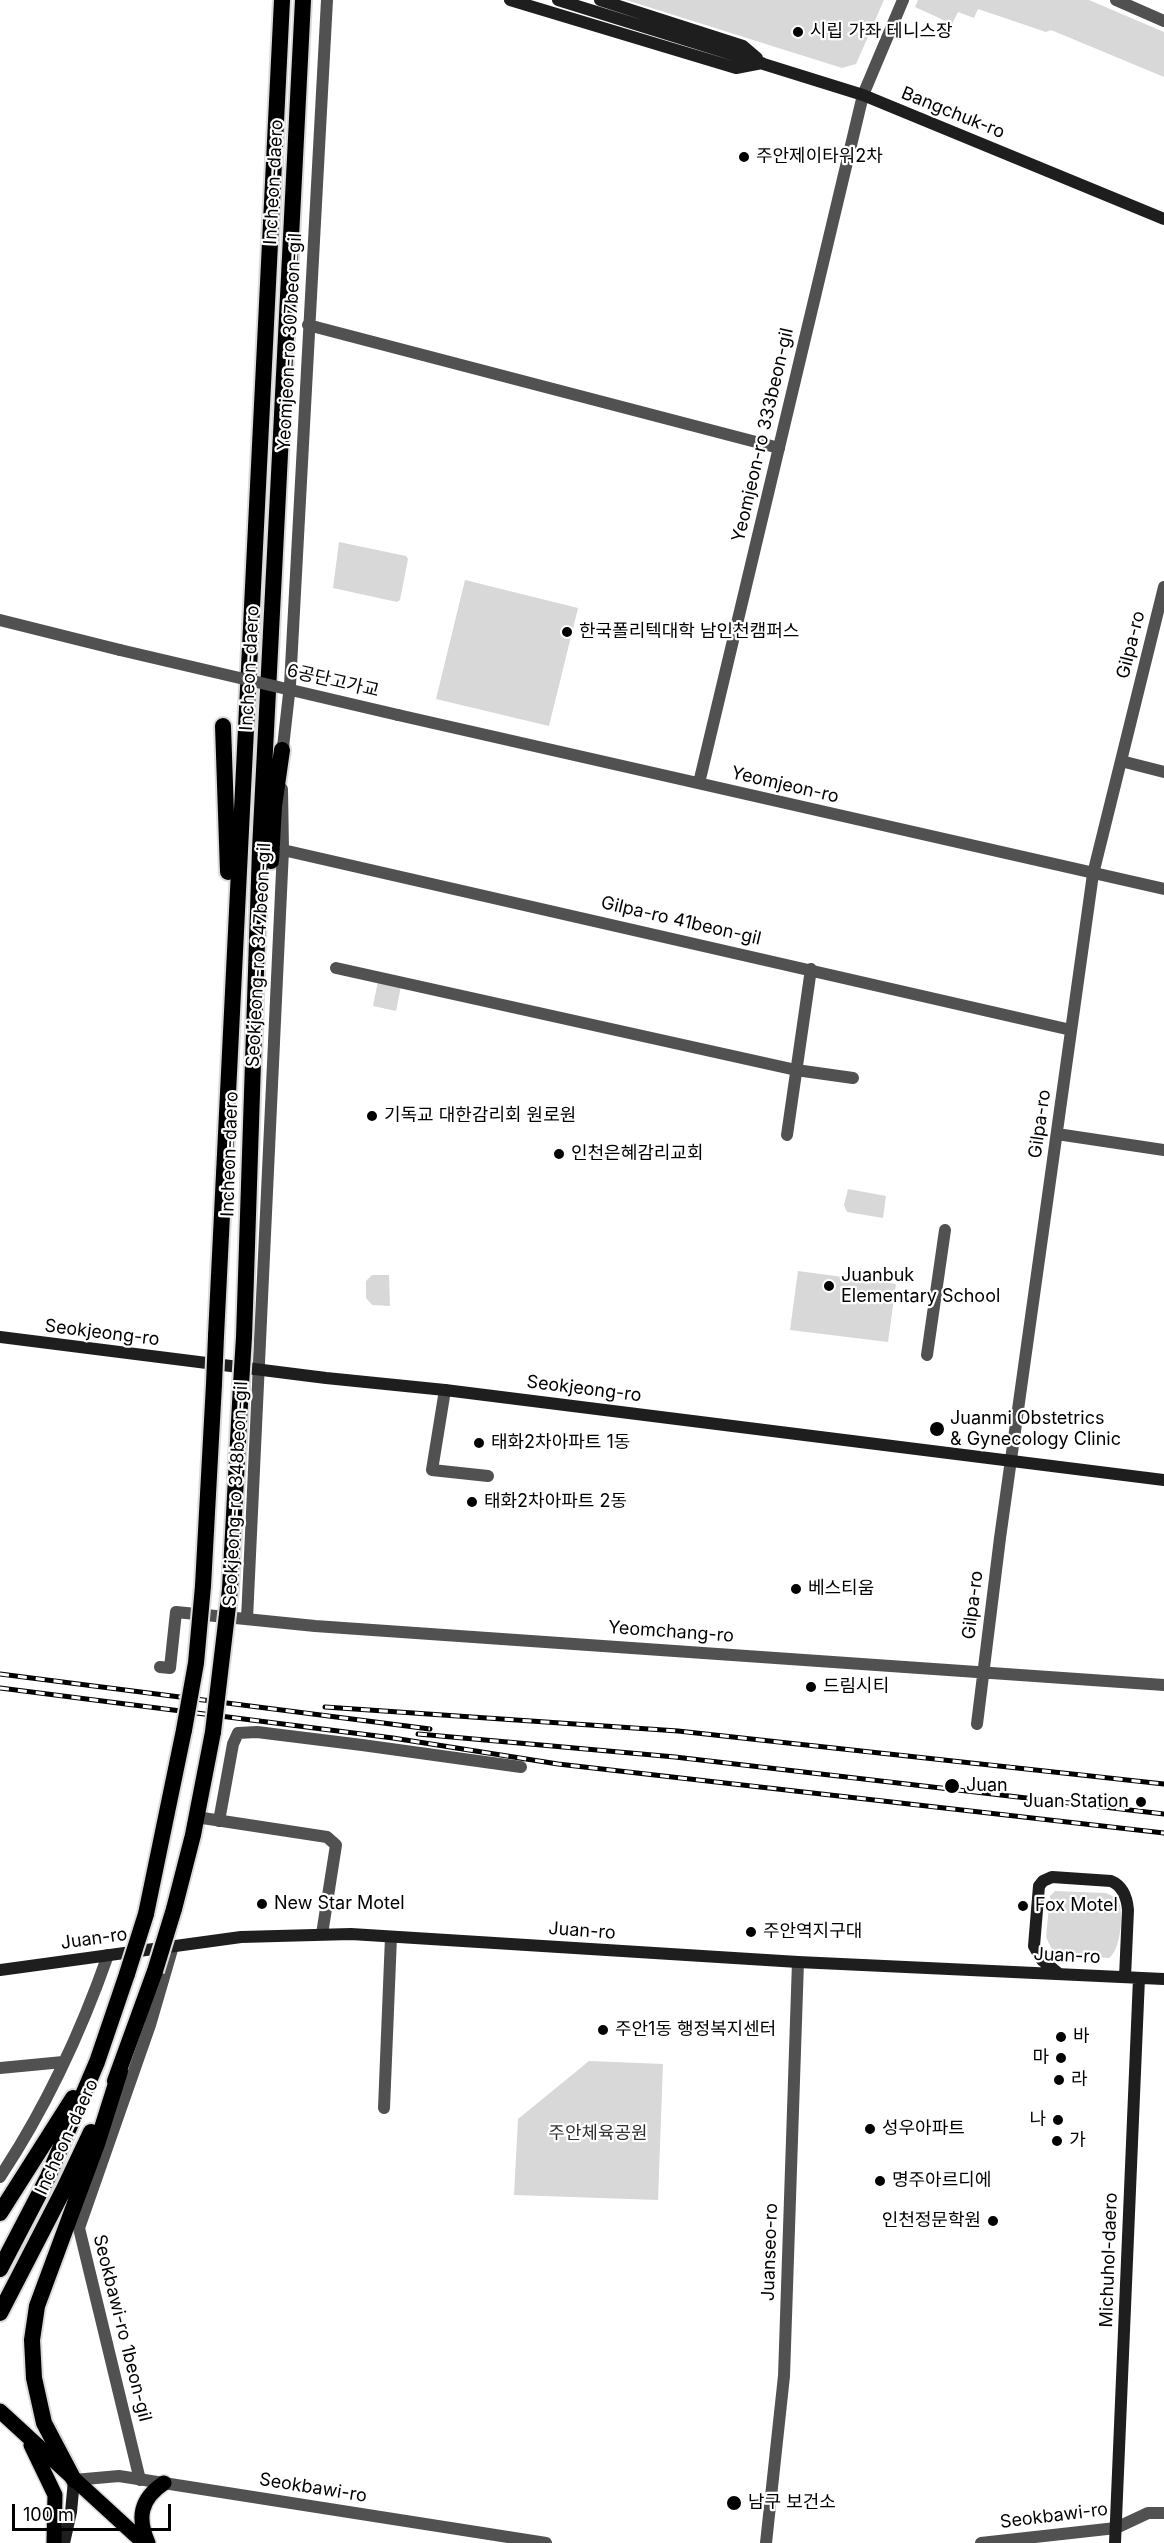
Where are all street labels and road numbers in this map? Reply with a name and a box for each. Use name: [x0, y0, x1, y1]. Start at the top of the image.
street label: Bangchuk-ro: [898, 82, 1008, 144]
street label: Incheon-daero: [260, 119, 288, 245]
street label: Yeomjeon-ro 307beon-gil: [274, 233, 306, 451]
street label: Yeomjeon-ro 333beon-gil: [728, 326, 798, 544]
street label: Incheon-daero: [236, 605, 264, 731]
street label: Gilpa-ro: [1112, 609, 1150, 681]
street label: 6공단고가교: [285, 660, 381, 702]
street label: Yeomjeon-ro: [729, 762, 841, 808]
street label: Seokjeong-ro 347beon-gil: [242, 842, 276, 1068]
street label: Gilpa-ro 41beon-gil: [599, 892, 763, 950]
street label: Gilpa-ro: [1025, 1088, 1055, 1160]
street label: Incheon-daero: [217, 1091, 243, 1217]
street label: Seokjeong-ro: [43, 1315, 161, 1351]
street label: Seokjeong-ro: [525, 1371, 643, 1407]
street label: Seokjeong-ro 348beon-gil: [219, 1381, 253, 1607]
street label: Gilpa-ro: [958, 1569, 988, 1641]
street label: Yeomchang-ro: [607, 1617, 735, 1647]
street label: Juan-ro: [548, 1918, 616, 1944]
street label: Juan-ro: [59, 1924, 129, 1954]
street label: Juan-ro: [1033, 1943, 1101, 1969]
street label: Incheon-daero: [31, 2076, 103, 2198]
street label: Michuhol-daero: [1096, 2192, 1122, 2328]
street label: Juanseo-ro: [757, 2203, 783, 2301]
street label: Seokbawi-ro 1beon-gil: [88, 2232, 156, 2424]
street label: Seokbawi-ro: [258, 2469, 368, 2507]
street label: Seokbawi-ro: [999, 2499, 1109, 2533]

